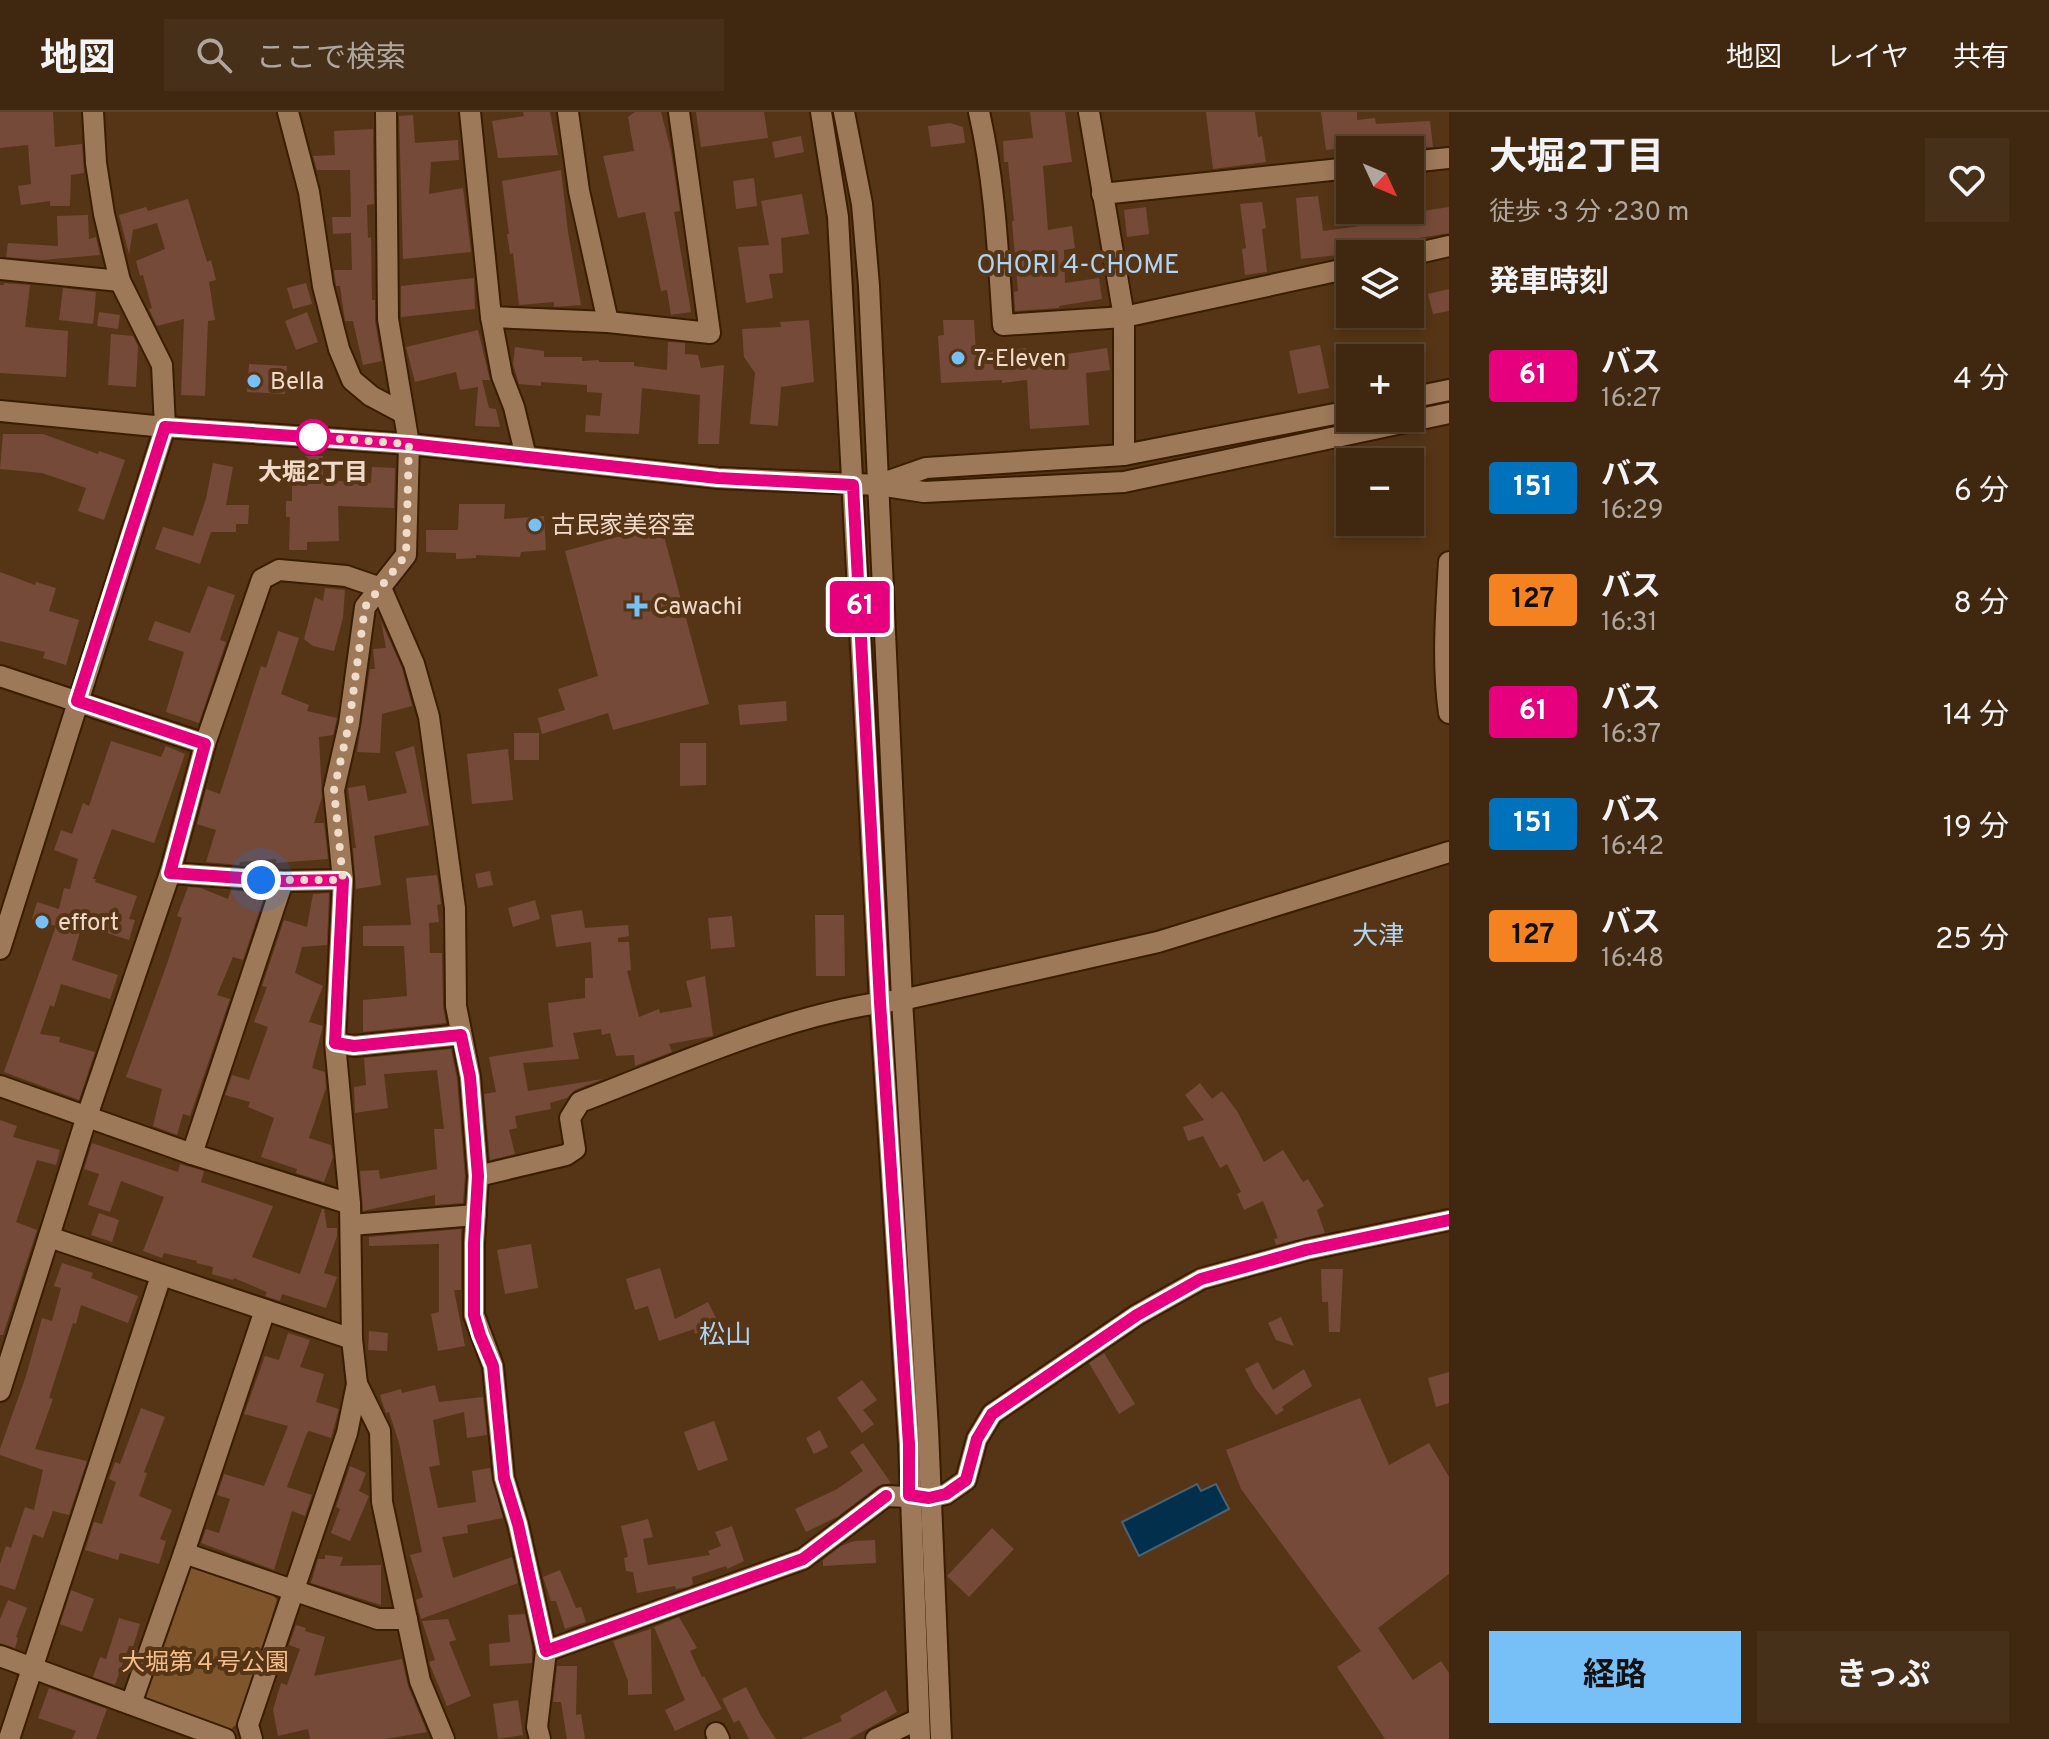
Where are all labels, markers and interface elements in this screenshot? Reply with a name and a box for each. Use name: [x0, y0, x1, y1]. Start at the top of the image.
search box: [164, 19, 724, 91]
icon: search: [192, 33, 236, 77]
text: 地図: [40, 36, 116, 85]
text: ここで検索: [256, 41, 406, 78]
text: 地図: [1726, 41, 1782, 77]
text: レイヤ: [1826, 41, 1909, 77]
text: 共有: [1953, 41, 2009, 77]
text: 大堀2丁目: [1489, 135, 1664, 184]
north arrow: [1336, 136, 1424, 224]
map controls: [1336, 136, 1424, 536]
button: heart: [1925, 138, 2009, 222]
text: 徒歩 · 3 分 · 230 m: [1489, 197, 1689, 230]
button: layers: [1336, 240, 1424, 328]
district label: OHORI 4-CHOME: [976, 250, 1180, 283]
text: 発車時刻: [1489, 265, 1609, 302]
button: +: [1336, 344, 1424, 432]
place label: 7-Eleven: [974, 345, 1067, 375]
text: バス: [1601, 346, 1661, 383]
marker: 7-Eleven: [949, 349, 967, 367]
text: 61: [1519, 358, 1547, 394]
text: 4 分: [1953, 362, 2009, 399]
place label: Bella: [270, 368, 324, 398]
marker: Bella: [245, 372, 263, 390]
text: 16:27: [1601, 383, 1661, 416]
marker: 大堀2丁目: [296, 420, 330, 454]
button: −: [1336, 448, 1424, 536]
text: バス: [1601, 458, 1661, 495]
place label: 大堀2丁目: [258, 459, 368, 489]
text: 151: [1513, 470, 1553, 506]
text: 6 分: [1954, 474, 2009, 511]
text: 16:29: [1601, 495, 1664, 528]
place label: 古民家美容室: [551, 512, 695, 542]
marker: 古民家美容室: [526, 516, 544, 534]
text: バス: [1601, 570, 1661, 607]
line badge: 61: [824, 581, 896, 633]
text: 127: [1511, 582, 1555, 618]
text: 8 分: [1954, 586, 2009, 623]
text: 61: [846, 589, 874, 625]
place label: Cawachi: [653, 593, 742, 623]
marker: Cawachi: [628, 597, 646, 615]
text: 16:31: [1601, 607, 1657, 640]
text: バス: [1601, 682, 1661, 719]
text: 61: [1519, 694, 1547, 730]
text: 14 分: [1943, 698, 2009, 735]
text: 16:37: [1601, 719, 1661, 752]
text: バス: [1601, 794, 1661, 831]
text: 151: [1513, 806, 1553, 842]
text: 19 分: [1943, 810, 2009, 847]
text: 16:42: [1601, 831, 1664, 864]
your location: [241, 860, 281, 900]
text: バス: [1601, 906, 1661, 943]
place label: effort: [58, 909, 119, 939]
marker: effort: [33, 913, 51, 931]
text: 127: [1511, 918, 1555, 954]
district label: 大津: [1352, 921, 1404, 954]
text: 25 分: [1935, 922, 2009, 959]
text: 16:48: [1601, 943, 1664, 976]
district label: 松山: [699, 1320, 751, 1353]
button: 経路: [1489, 1631, 1741, 1723]
button: きっぷ: [1757, 1631, 2009, 1723]
park label: 大堀第４号公園: [121, 1649, 289, 1679]

